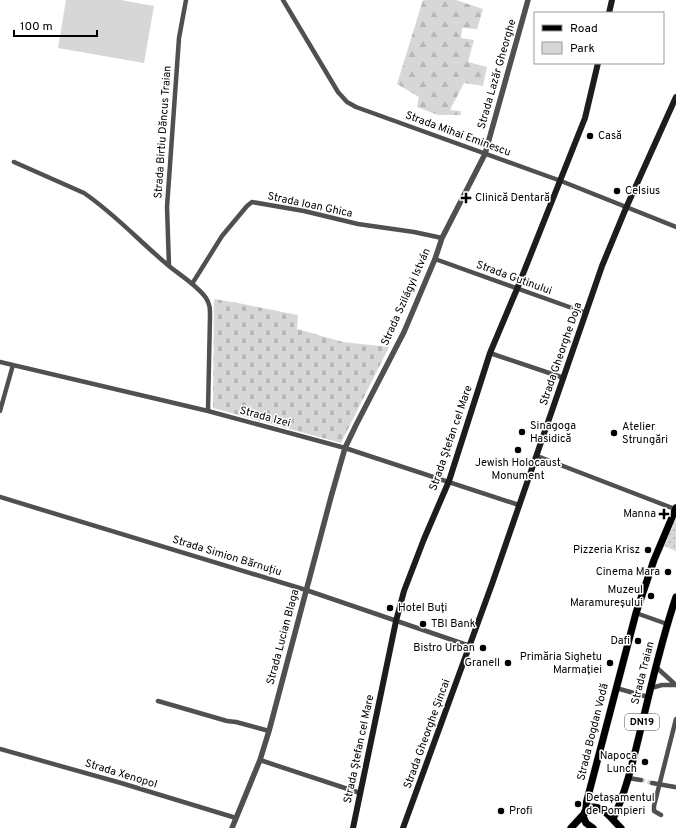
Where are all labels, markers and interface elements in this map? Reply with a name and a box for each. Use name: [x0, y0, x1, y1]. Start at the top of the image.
scale bar: [14, 12, 97, 38]
legend: [534, 12, 664, 64]
street label: Strada Lazăr Gheorghe: [475, 17, 519, 130]
text: 100 m: [20, 19, 53, 35]
text: Road: [570, 21, 598, 37]
text: Park: [570, 41, 595, 57]
street label: Strada Birtiu Dăncus Traian: [151, 65, 175, 199]
street label: Strada Mihai Eminescu: [403, 108, 513, 160]
place label: Casă: [598, 129, 622, 143]
marker: Casă: [585, 131, 595, 141]
place label: Celsius: [625, 184, 660, 198]
marker: Celsius: [612, 186, 622, 196]
street label: Strada Ioan Ghica: [266, 189, 354, 221]
place label: Clinică Dentară: [475, 191, 550, 205]
marker: Clinică Dentară: [460, 192, 472, 204]
street label: Strada Szilágyi István: [378, 246, 434, 348]
street label: Strada Gutinului: [474, 258, 554, 298]
street label: Strada Gheorghe Doja: [537, 300, 585, 407]
street label: Strada Ștefan cel Mare: [426, 383, 476, 493]
street label: Strada Izei: [238, 404, 292, 430]
place label: Sinagoga Hasidică: [530, 419, 576, 446]
place label: Atelier Strungări: [622, 420, 668, 447]
marker: Sinagoga Hasidică: [517, 427, 527, 437]
marker: Atelier Strungări: [609, 428, 619, 438]
marker: Jewish Holocaust Monument: [513, 445, 523, 455]
place label: Jewish Holocaust Monument: [475, 456, 561, 483]
place label: Manna: [623, 507, 656, 521]
marker: Manna: [659, 509, 669, 519]
street label: Strada Simion Bărnuțiu: [171, 533, 283, 579]
place label: Pizzeria Krisz: [573, 543, 640, 557]
marker: Pizzeria Krisz: [643, 545, 653, 555]
place label: Cinema Mara: [596, 565, 660, 579]
marker: Cinema Mara: [663, 567, 673, 577]
place label: Muzeul Maramureșului: [570, 583, 643, 610]
street label: Strada Lucian Blaga: [264, 588, 303, 686]
marker: Muzeul Maramureșului: [646, 591, 656, 601]
place label: Hotel Buți: [398, 601, 447, 615]
marker: Hotel Buți: [385, 603, 395, 613]
place label: TBI Bank: [431, 617, 476, 631]
marker: TBI Bank: [418, 619, 428, 629]
place label: Dafi: [610, 634, 630, 648]
marker: Dafi: [633, 636, 643, 646]
street label: Strada Traian: [628, 640, 658, 706]
place label: Bistro Urban: [413, 641, 475, 655]
marker: Bistro Urban: [478, 643, 488, 653]
place label: Primăria Sighetu Marmației: [520, 650, 602, 677]
place label: Granell: [464, 656, 500, 670]
marker: Granell: [503, 658, 513, 668]
marker: Primăria Sighetu Marmației: [605, 658, 615, 668]
street label: Strada Gheorghe Șincai: [401, 677, 453, 791]
street label: Strada Bogdan Vodă: [574, 682, 612, 782]
street label: Strada Ștefan cel Mare: [341, 693, 377, 805]
road number: DN19: [625, 714, 659, 730]
place label: Napoca Lunch: [600, 749, 637, 776]
street label: Strada Xenopol: [83, 756, 159, 792]
marker: Napoca Lunch: [640, 757, 650, 767]
place label: Detașamentul de Pompieri: [586, 791, 655, 818]
marker: Detașamentul de Pompieri: [573, 799, 583, 809]
place label: Profi: [509, 804, 532, 818]
marker: Profi: [496, 806, 506, 816]

